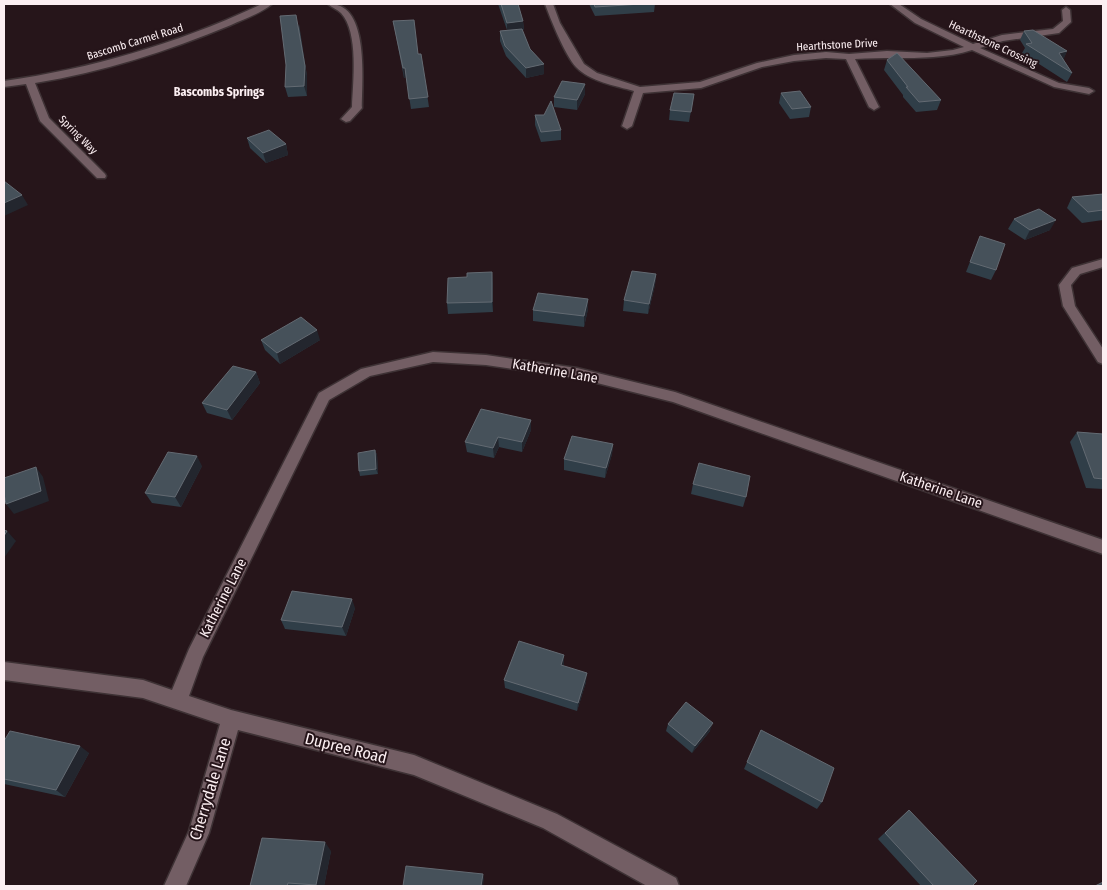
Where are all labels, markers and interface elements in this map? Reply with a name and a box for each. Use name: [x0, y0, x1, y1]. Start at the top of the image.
street label: Hearthstone Crossing: [947, 18, 1040, 71]
street label: Bascomb Carmel Road: [85, 21, 185, 63]
street label: Hearthstone Drive: [796, 36, 878, 54]
district label: Bascombs Springs: [174, 85, 265, 99]
street label: Spring Way: [56, 113, 100, 157]
street label: Katherine Lane: [511, 355, 599, 387]
street label: Katherine Lane: [897, 468, 985, 512]
street label: Katherine Lane: [196, 556, 250, 640]
street label: Dupree Road: [303, 729, 389, 767]
street label: Cherrydale Lane: [185, 736, 235, 842]

